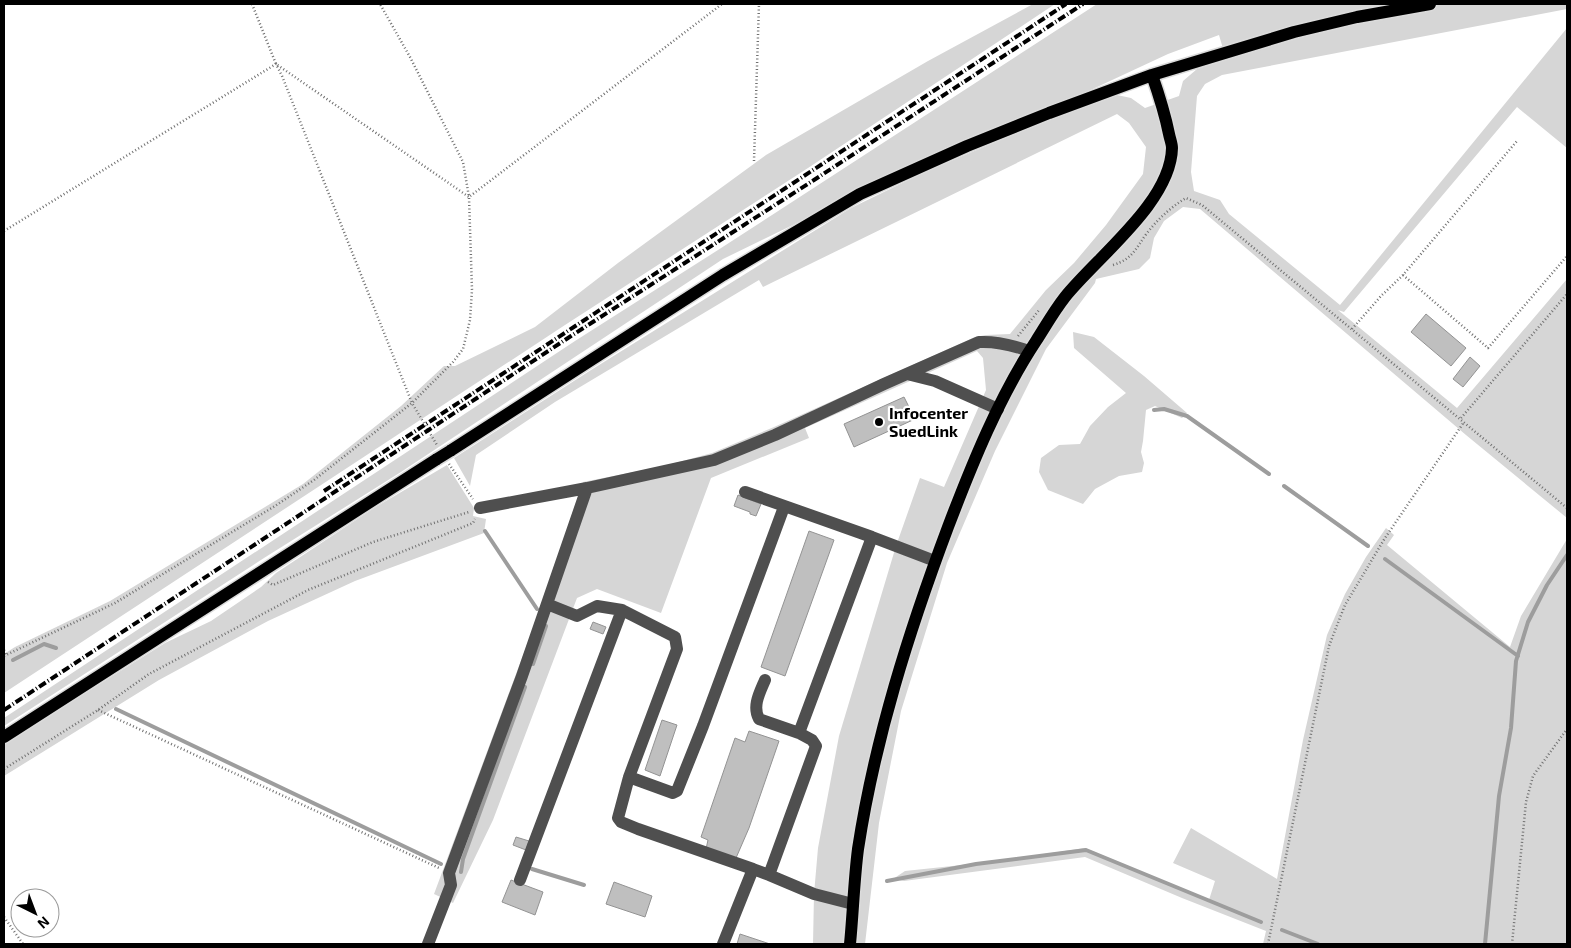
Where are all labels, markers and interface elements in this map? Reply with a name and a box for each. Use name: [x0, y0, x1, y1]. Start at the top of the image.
place label: Infocenter SuedLink: [889, 403, 968, 440]
marker: Infocenter SuedLink: [873, 416, 885, 428]
north arrow: [10, 888, 60, 938]
text: N: [35, 913, 53, 933]

